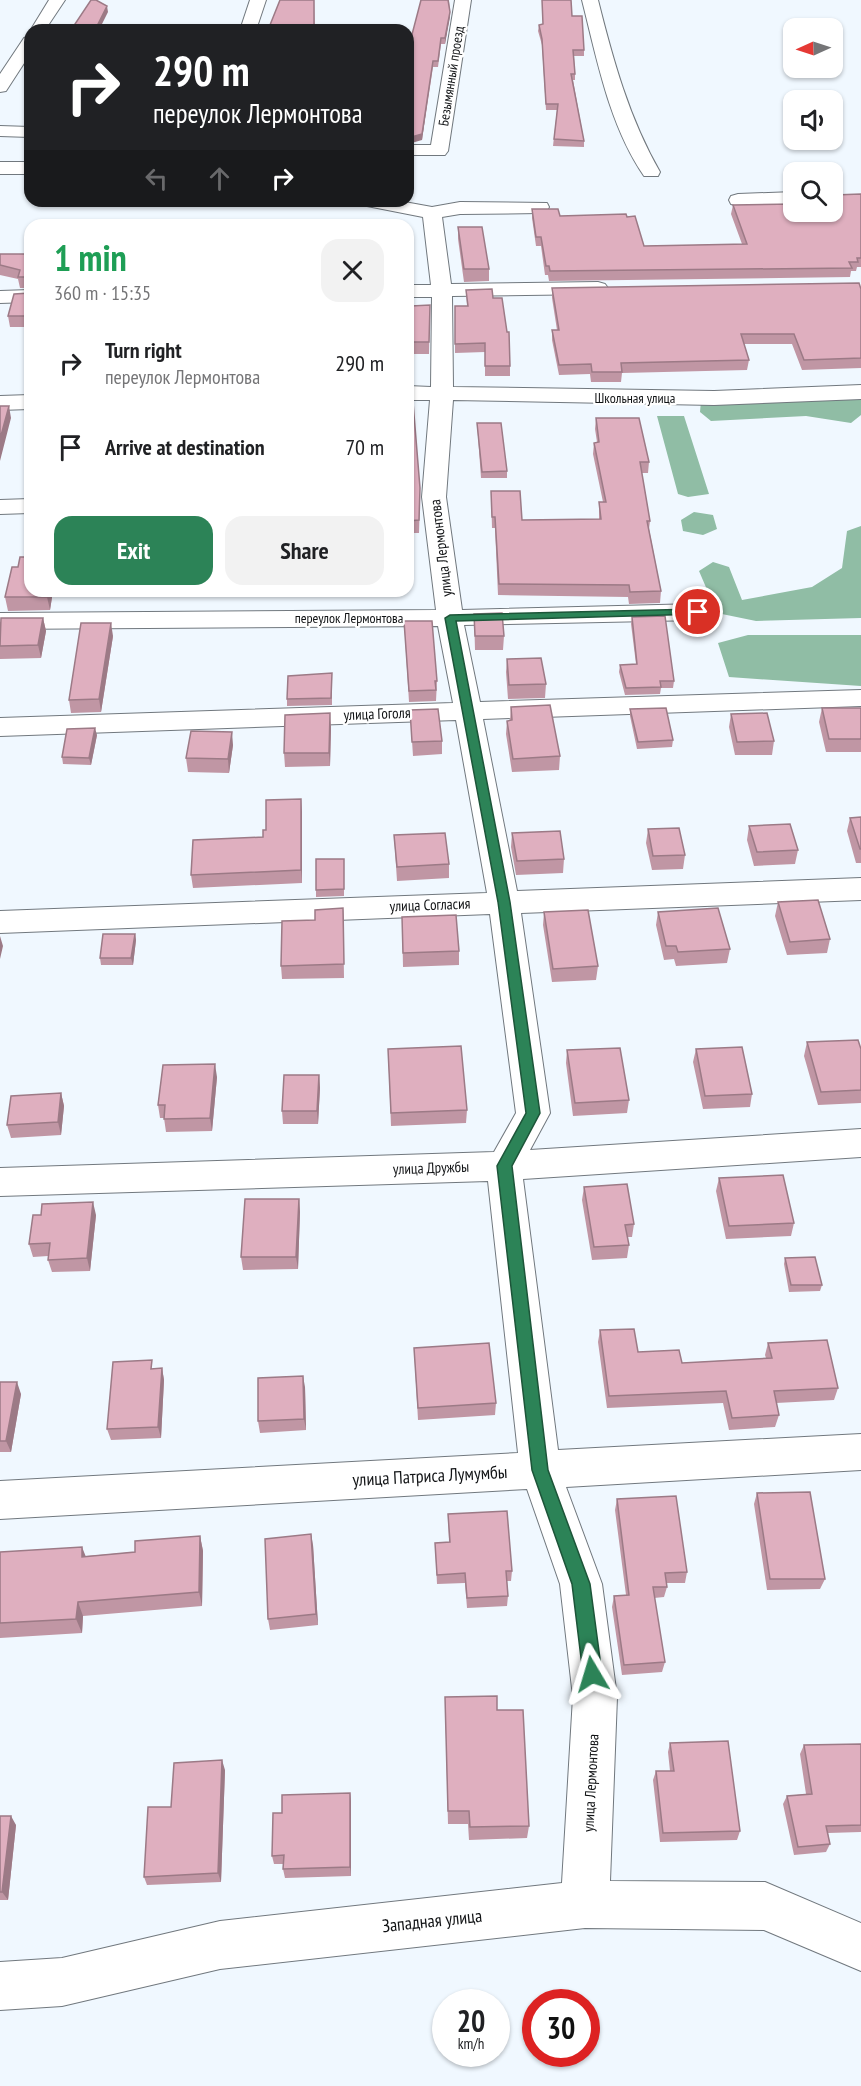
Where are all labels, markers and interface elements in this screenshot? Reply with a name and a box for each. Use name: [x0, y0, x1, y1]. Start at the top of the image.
north arrow: [783, 18, 843, 78]
map controls: [783, 18, 843, 222]
street label: Безымянный проезд: [434, 25, 468, 127]
text: 290 m: [153, 43, 250, 98]
icon: right: [54, 48, 132, 126]
button: sound: [783, 90, 843, 150]
text: переулок Лермонтова: [153, 96, 363, 130]
icon: left: [140, 162, 173, 195]
icon: ahead: [203, 162, 236, 195]
icon: right: [266, 162, 299, 195]
button: search: [783, 162, 843, 222]
text: 1 min: [54, 234, 127, 281]
button: close: [321, 239, 384, 302]
text: 360 m · 15:35: [54, 280, 151, 306]
text: Turn right: [105, 336, 182, 364]
icon: right: [54, 347, 87, 380]
text: 290 m: [335, 349, 384, 377]
text: переулок Лермонтова: [105, 364, 260, 390]
street label: Школьная улица: [595, 389, 675, 407]
icon: arrive: [54, 431, 87, 464]
text: Arrive at destination: [105, 433, 265, 461]
text: 70 m: [345, 433, 384, 461]
street label: улица Лермонтова: [425, 498, 456, 598]
button: Exit: [54, 516, 213, 585]
button: Share: [225, 516, 384, 585]
pin: [672, 586, 723, 637]
icon: arrive: [681, 595, 714, 628]
street label: переулок Лермонтова: [295, 609, 403, 627]
street label: улица Гоголя: [343, 703, 411, 724]
street label: улица Согласия: [389, 894, 471, 915]
street label: улица Дружбы: [392, 1157, 470, 1178]
street label: улица Патриса Лумумбы: [352, 1460, 508, 1491]
position arrow: [560, 1642, 624, 1706]
street label: улица Лермонтова: [578, 1733, 603, 1832]
street label: Западная улица: [381, 1904, 483, 1937]
speed limit sign: 30: [522, 1989, 600, 2067]
text: 20: [457, 2001, 485, 2040]
text: km/h: [458, 2034, 484, 2053]

